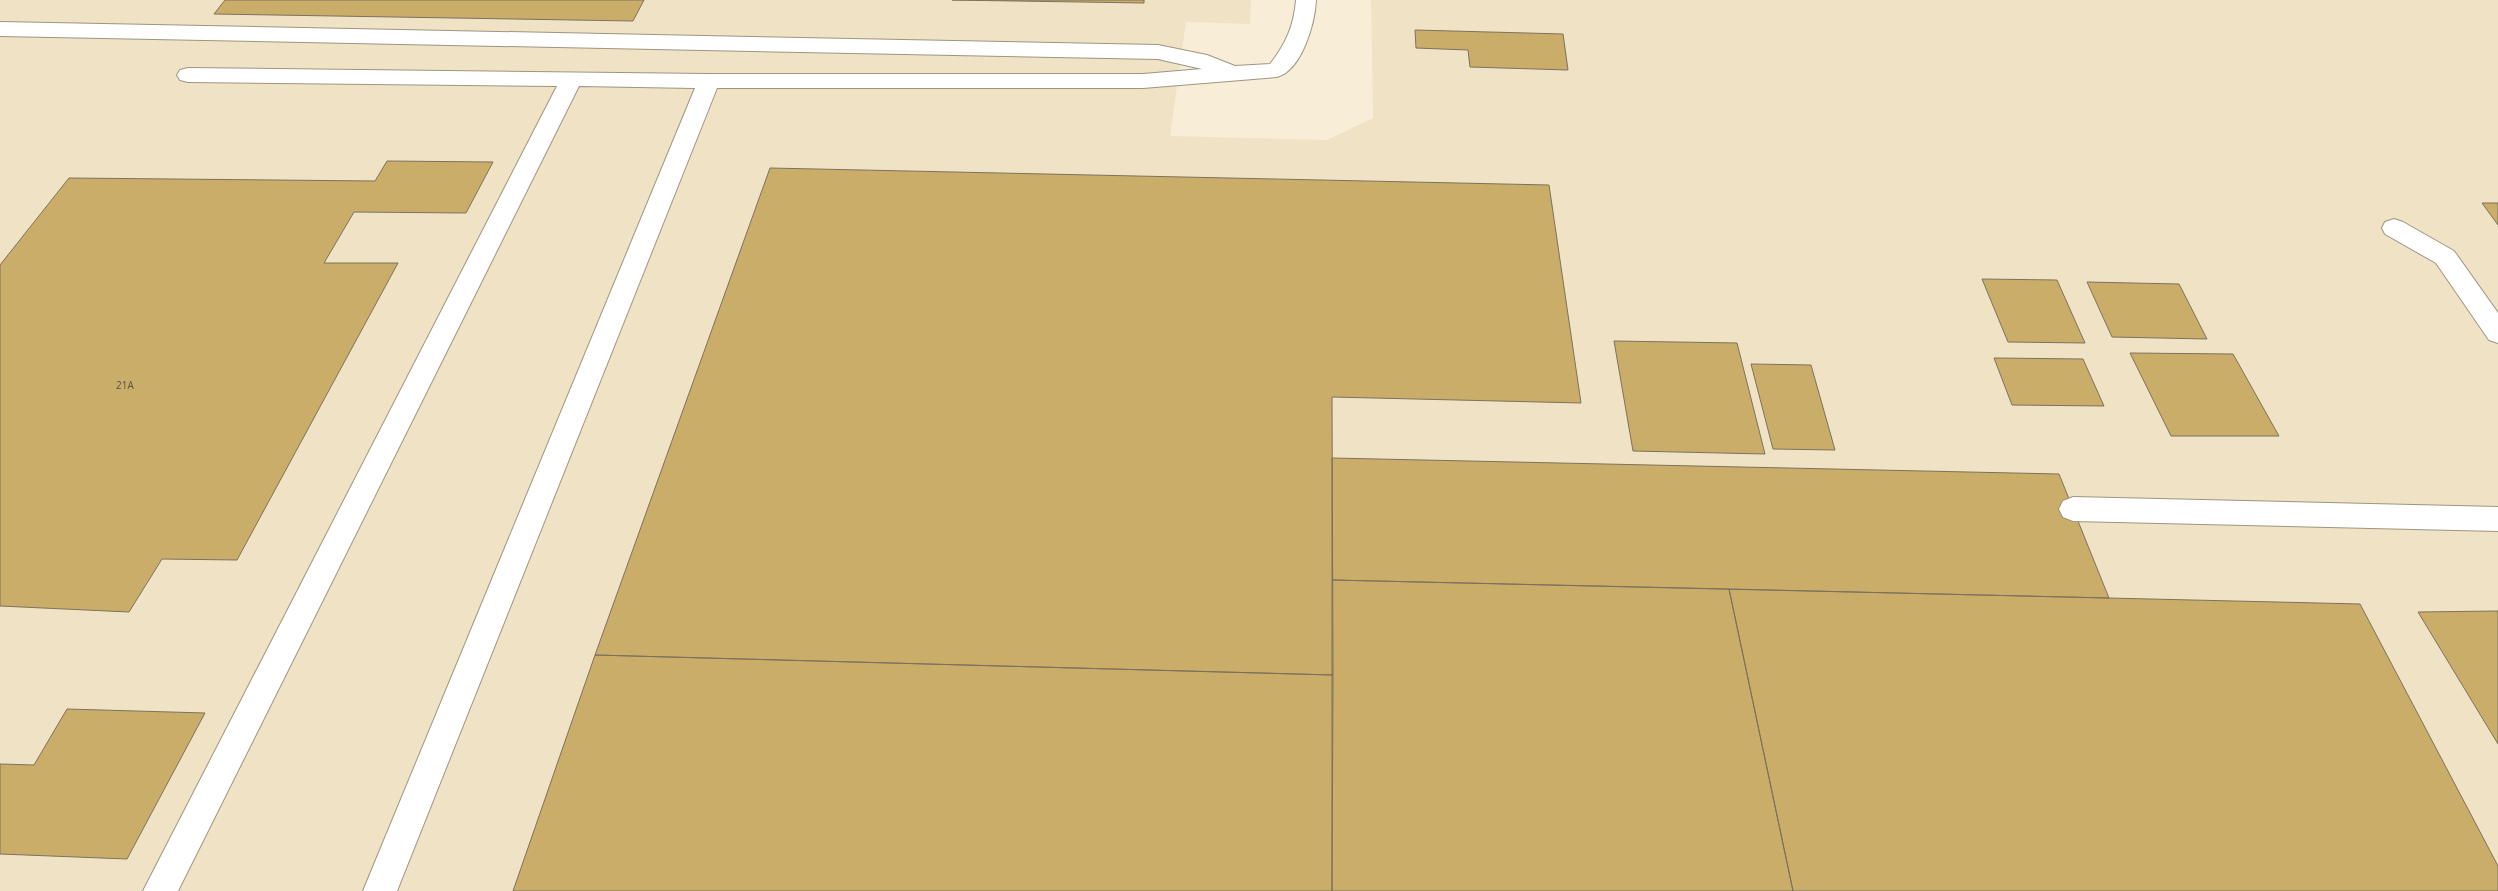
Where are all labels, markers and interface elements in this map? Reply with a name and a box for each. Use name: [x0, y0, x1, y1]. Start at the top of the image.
house number: 21A: [116, 378, 135, 392]

